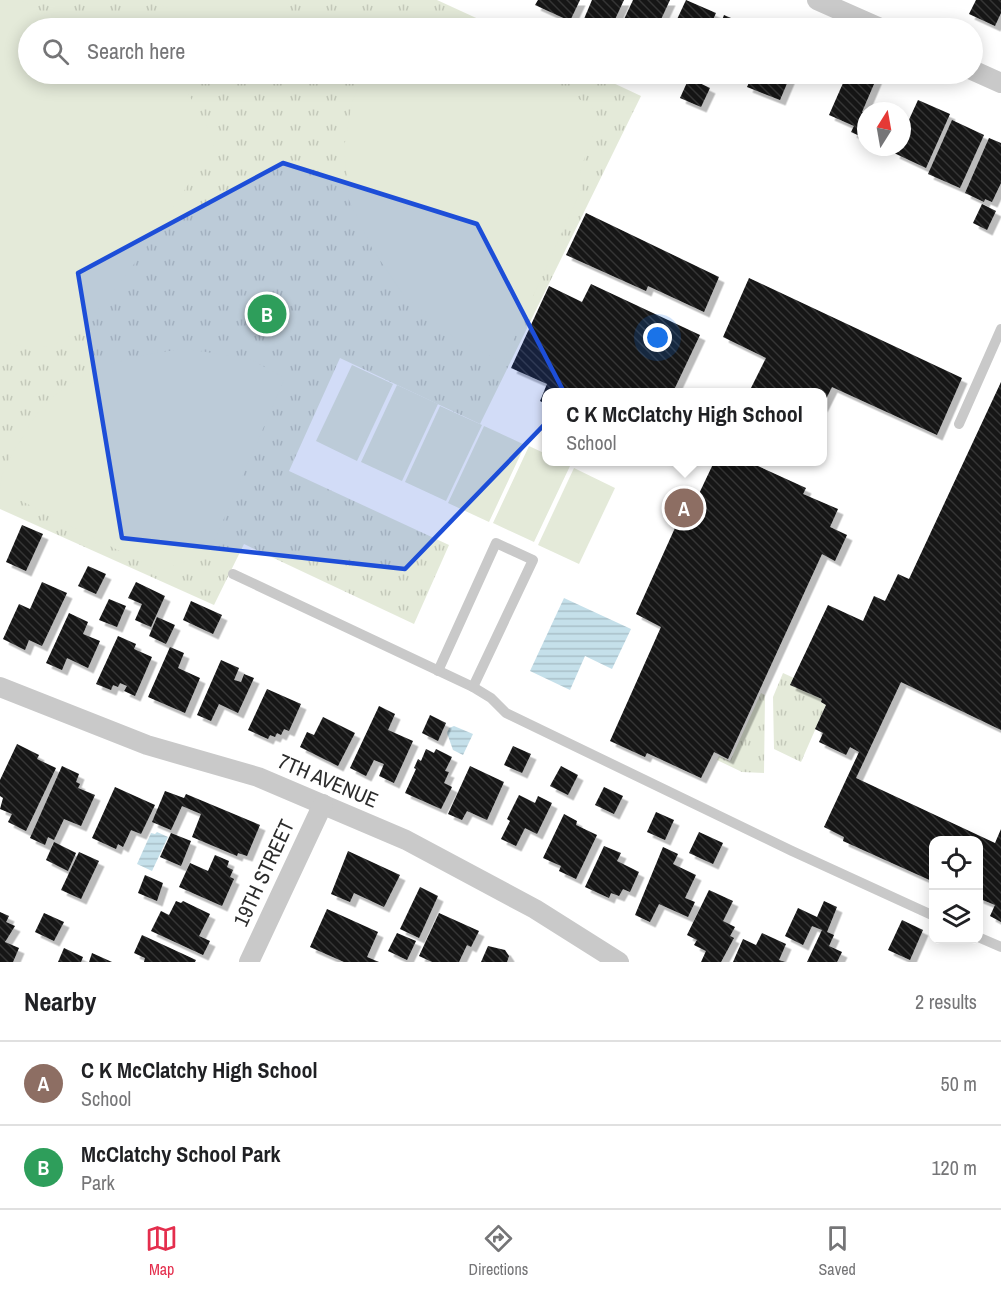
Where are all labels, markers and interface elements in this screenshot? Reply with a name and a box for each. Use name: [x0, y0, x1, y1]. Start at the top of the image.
search box: [18, 18, 983, 84]
icon: search: [39, 35, 72, 68]
text: Search here: [87, 36, 185, 66]
north arrow: [857, 102, 911, 156]
pin: B: [248, 292, 286, 336]
your location: [643, 323, 672, 352]
popup: [542, 388, 827, 466]
text: C K McClatchy High School: [566, 399, 803, 429]
text: School: [566, 429, 616, 456]
pin: A: [664, 486, 704, 530]
street label: 7TH AVENUE: [274, 746, 383, 815]
street label: 19TH STREET: [226, 814, 301, 931]
map controls: [929, 836, 983, 944]
button: locate: [929, 836, 983, 890]
button: layers: [929, 890, 983, 944]
text: Nearby: [24, 984, 96, 1019]
text: 2 results: [915, 988, 977, 1015]
text: C K McClatchy High School: [81, 1055, 318, 1085]
text: A: [38, 1070, 49, 1097]
text: 50 m: [941, 1070, 977, 1097]
text: School: [81, 1085, 131, 1112]
text: McClatchy School Park: [81, 1139, 281, 1169]
text: B: [38, 1154, 49, 1181]
text: 120 m: [931, 1154, 977, 1181]
text: Park: [81, 1169, 115, 1196]
tab: Map: [145, 1222, 178, 1280]
tab: Directions: [468, 1222, 528, 1280]
tab: Saved: [819, 1222, 856, 1280]

